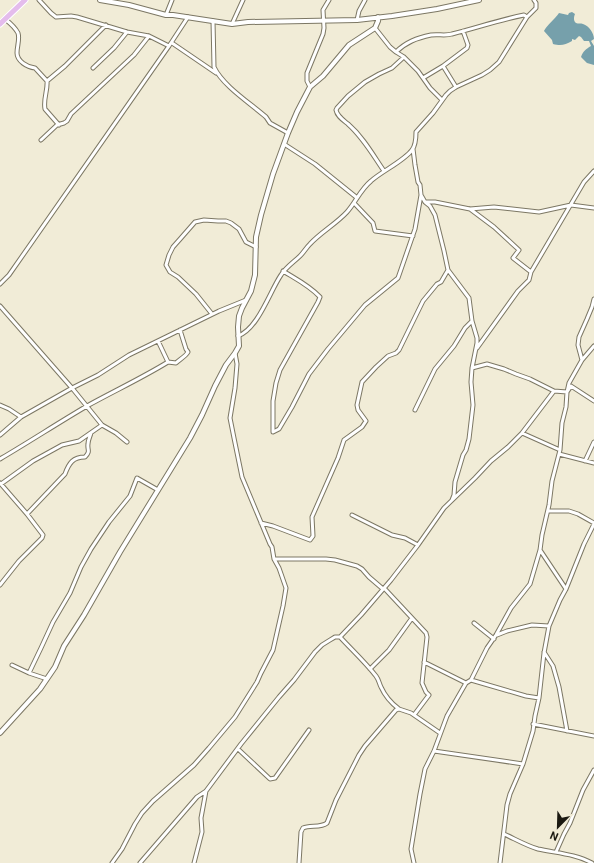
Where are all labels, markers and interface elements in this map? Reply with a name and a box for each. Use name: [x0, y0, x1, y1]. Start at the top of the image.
north arrow: [538, 807, 578, 847]
text: N: [548, 828, 560, 843]

